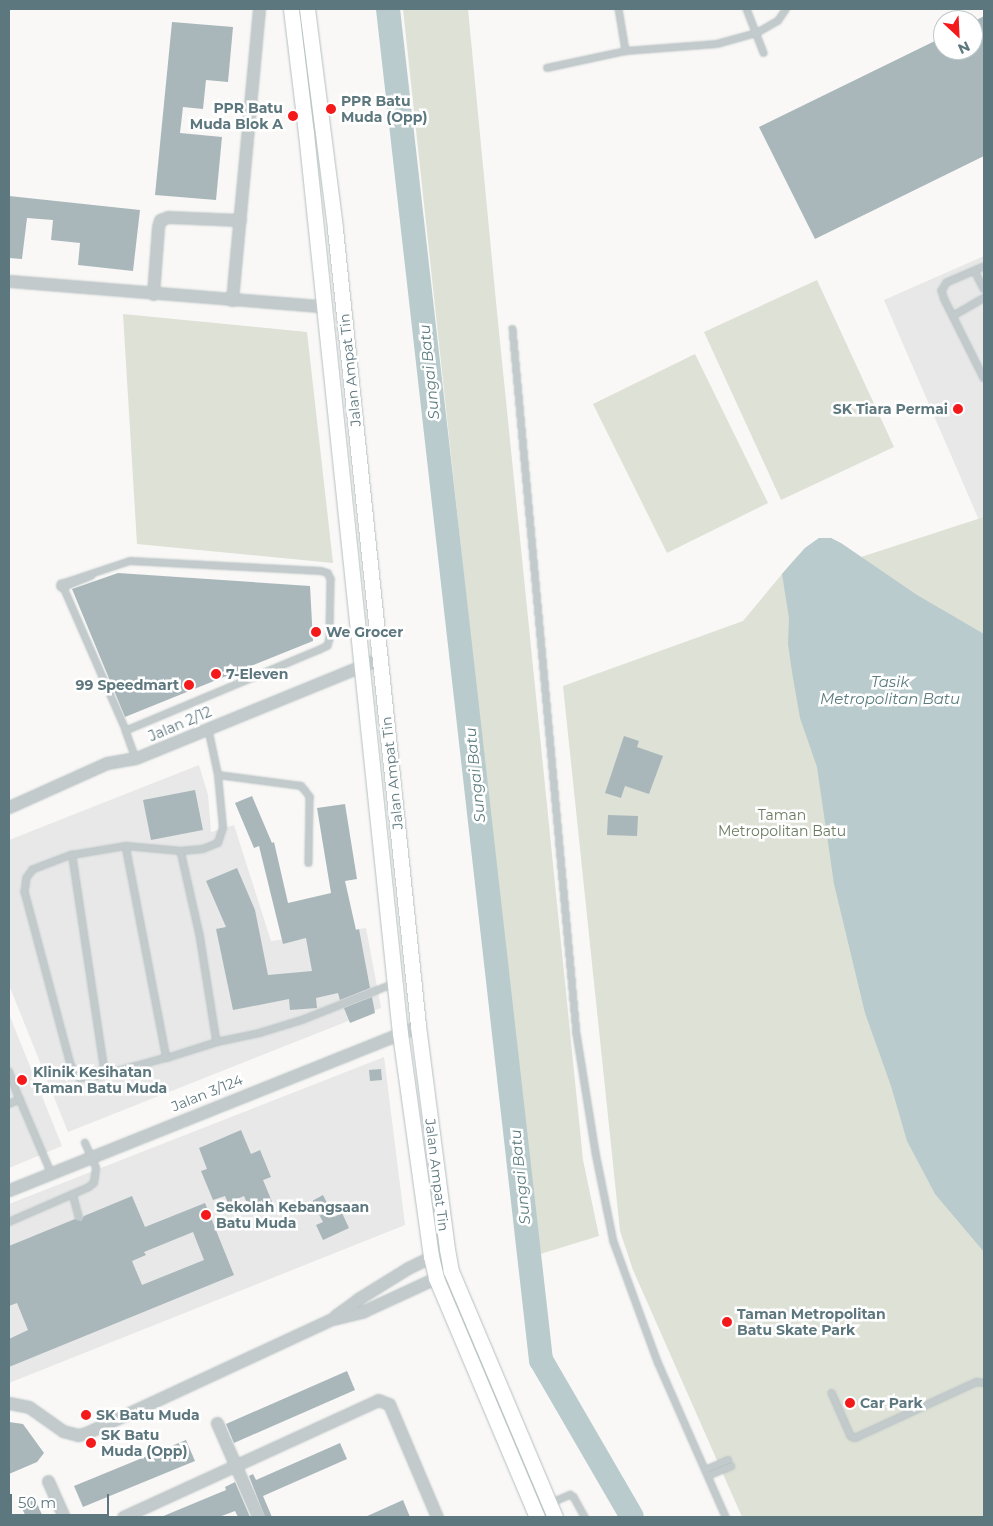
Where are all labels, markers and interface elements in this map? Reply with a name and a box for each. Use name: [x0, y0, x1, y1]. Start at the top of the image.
north arrow: [933, 10, 983, 60]
text: N: [955, 37, 973, 58]
place label: PPR Batu Muda (Opp): [341, 93, 427, 125]
place label: PPR Batu Muda Blok A: [190, 100, 283, 132]
marker: PPR Batu Muda (Opp): [325, 103, 337, 115]
marker: PPR Batu Muda Blok A: [287, 110, 299, 122]
street label: Jalan Ampat Tin: [336, 313, 364, 427]
water label: Sungai Batu: [415, 324, 443, 420]
place label: SK Tiara Permai: [833, 401, 948, 417]
marker: SK Tiara Permai: [952, 403, 964, 415]
place label: We Grocer: [326, 624, 403, 640]
marker: We Grocer: [310, 626, 322, 638]
place label: 7-Eleven: [226, 666, 288, 682]
marker: 7-Eleven: [210, 668, 222, 680]
water label: Tasik Metropolitan Batu: [820, 672, 960, 707]
place label: 99 Speedmart: [76, 677, 179, 693]
marker: 99 Speedmart: [183, 679, 195, 691]
street label: Jalan 2/12: [146, 703, 214, 745]
street label: Jalan Ampat Tin: [378, 716, 406, 830]
water label: Sungai Batu: [461, 727, 489, 823]
park label: Taman Metropolitan Batu: [718, 807, 846, 840]
place label: Klinik Kesihatan Taman Batu Muda: [33, 1064, 167, 1096]
street label: Jalan 3/124: [169, 1071, 245, 1115]
marker: Klinik Kesihatan Taman Batu Muda: [15, 1073, 29, 1087]
street label: Jalan Ampat Tin: [422, 1118, 452, 1232]
water label: Sungai Batu: [506, 1129, 534, 1225]
place label: Sekolah Kebangsaan Batu Muda: [216, 1199, 369, 1232]
marker: Sekolah Kebangsaan Batu Muda: [200, 1209, 212, 1221]
place label: Taman Metropolitan Batu Skate Park: [737, 1306, 886, 1338]
marker: Taman Metropolitan Batu Skate Park: [721, 1316, 733, 1328]
place label: Car Park: [860, 1395, 923, 1411]
marker: Car Park: [844, 1397, 856, 1409]
place label: SK Batu Muda: [96, 1407, 200, 1423]
marker: SK Batu Muda: [80, 1409, 92, 1421]
place label: SK Batu Muda (Opp): [101, 1427, 187, 1460]
marker: SK Batu Muda (Opp): [85, 1437, 97, 1449]
scale bar: [12, 1484, 111, 1516]
text: 50 m: [18, 1493, 56, 1512]

